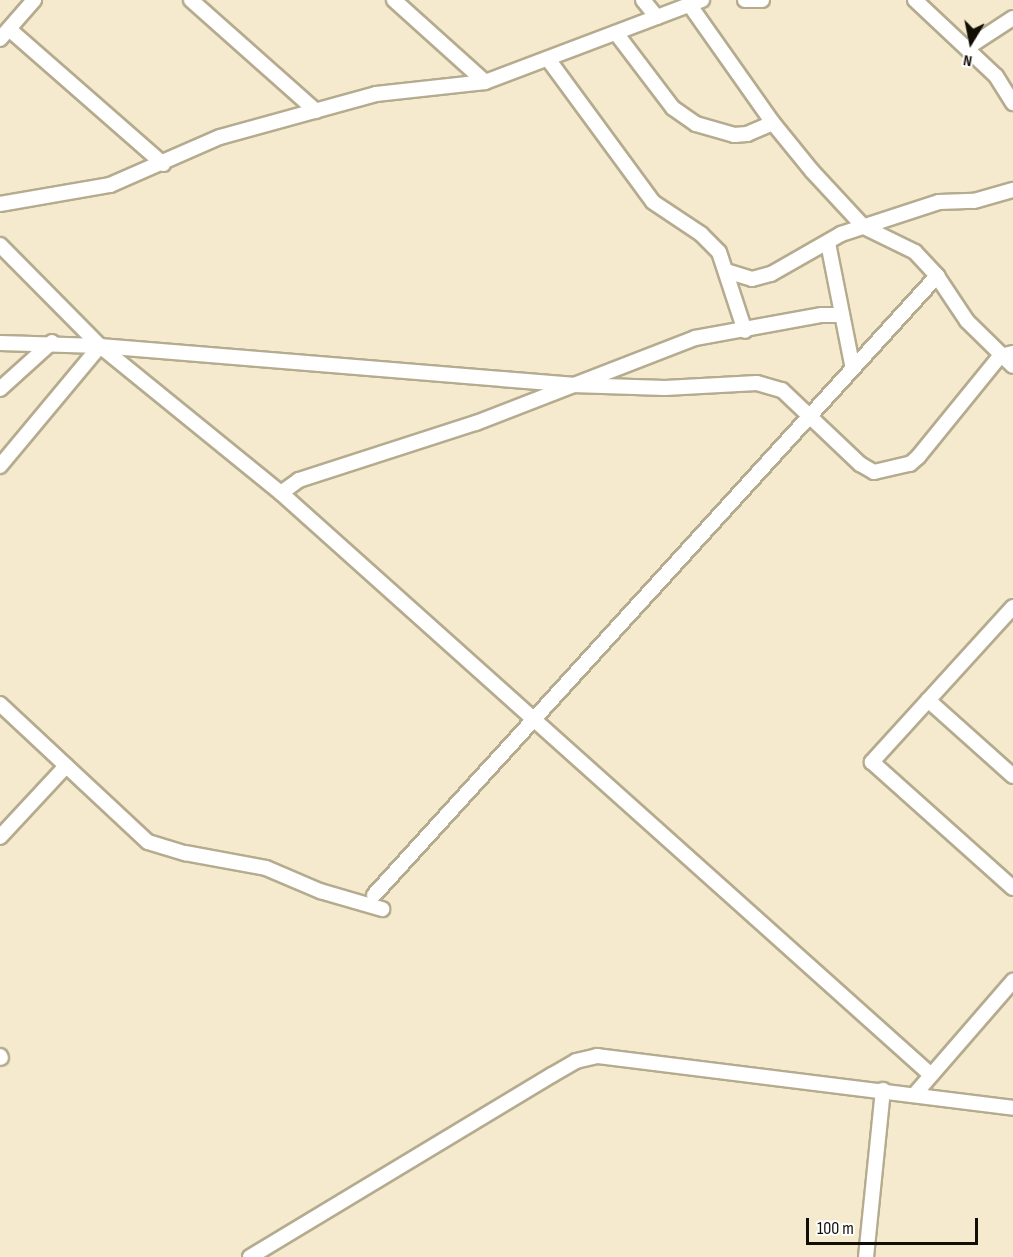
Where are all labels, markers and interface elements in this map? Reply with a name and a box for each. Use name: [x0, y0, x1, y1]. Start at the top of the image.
north arrow: [941, 12, 1001, 72]
text: N: [962, 50, 974, 70]
scale bar: [809, 1206, 982, 1244]
text: 100 m: [817, 1218, 854, 1239]

